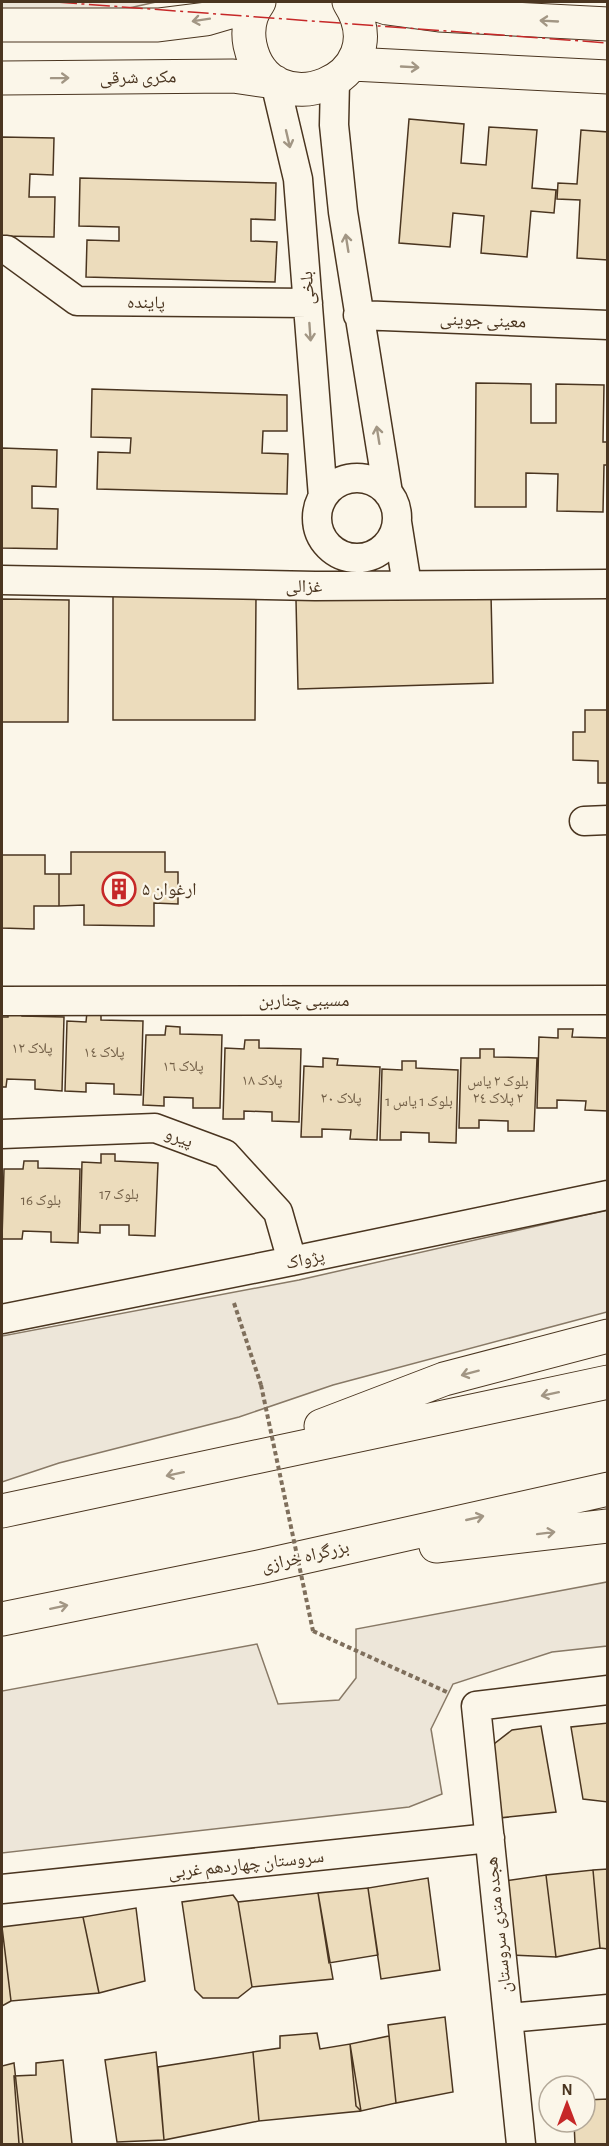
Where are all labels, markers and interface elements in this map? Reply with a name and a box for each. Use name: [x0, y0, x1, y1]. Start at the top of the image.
one-way arrow: [192, 14, 211, 25]
one-way arrow: [540, 16, 560, 27]
one-way arrow: [400, 61, 420, 72]
street label: مکری شرقی: [99, 68, 177, 89]
one-way arrow: [49, 72, 69, 84]
one-way arrow: [283, 129, 295, 148]
one-way arrow: [342, 233, 353, 253]
street label: بلخی: [298, 270, 319, 305]
street label: پاینده: [127, 294, 165, 313]
street label: معینی جوینی: [439, 310, 526, 333]
one-way arrow: [305, 322, 316, 342]
one-way arrow: [373, 426, 384, 445]
street label: غزالی: [286, 578, 322, 597]
building icon: ارغوان ۵: [101, 871, 137, 907]
place label: ارغوان ۵: [142, 881, 197, 900]
street label: مسیبی چناربن: [259, 992, 349, 1011]
house number: پلاک ١٢: [11, 1041, 53, 1057]
house number: پلاک ١٤: [83, 1045, 125, 1061]
house number: پلاک ١٦: [162, 1059, 204, 1075]
house number: پلاک ١٨: [241, 1073, 283, 1089]
house number: بلوک ٢ یاس ٢ پلاک ٢٤: [467, 1074, 529, 1107]
house number: پلاک ٢٠: [320, 1091, 362, 1107]
house number: بلوک 1 یاس 1: [385, 1094, 453, 1111]
street label: پیرو: [162, 1125, 195, 1152]
house number: بلوک 17: [99, 1187, 139, 1203]
house number: بلوک 16: [21, 1193, 61, 1209]
street label: پژواک: [284, 1247, 326, 1274]
one-way arrow: [461, 1367, 480, 1379]
one-way arrow: [541, 1389, 561, 1400]
one-way arrow: [166, 1469, 185, 1480]
one-way arrow: [465, 1512, 485, 1523]
one-way arrow: [536, 1527, 556, 1538]
street label: بزرگراه خرازی: [260, 1538, 351, 1577]
one-way arrow: [49, 1601, 68, 1613]
street label: سروستان چهاردهم غربی: [167, 1848, 325, 1884]
street label: هجده متری سروستان: [483, 1856, 516, 1994]
north arrow: [537, 2074, 597, 2134]
text: N: [561, 2082, 573, 2098]

